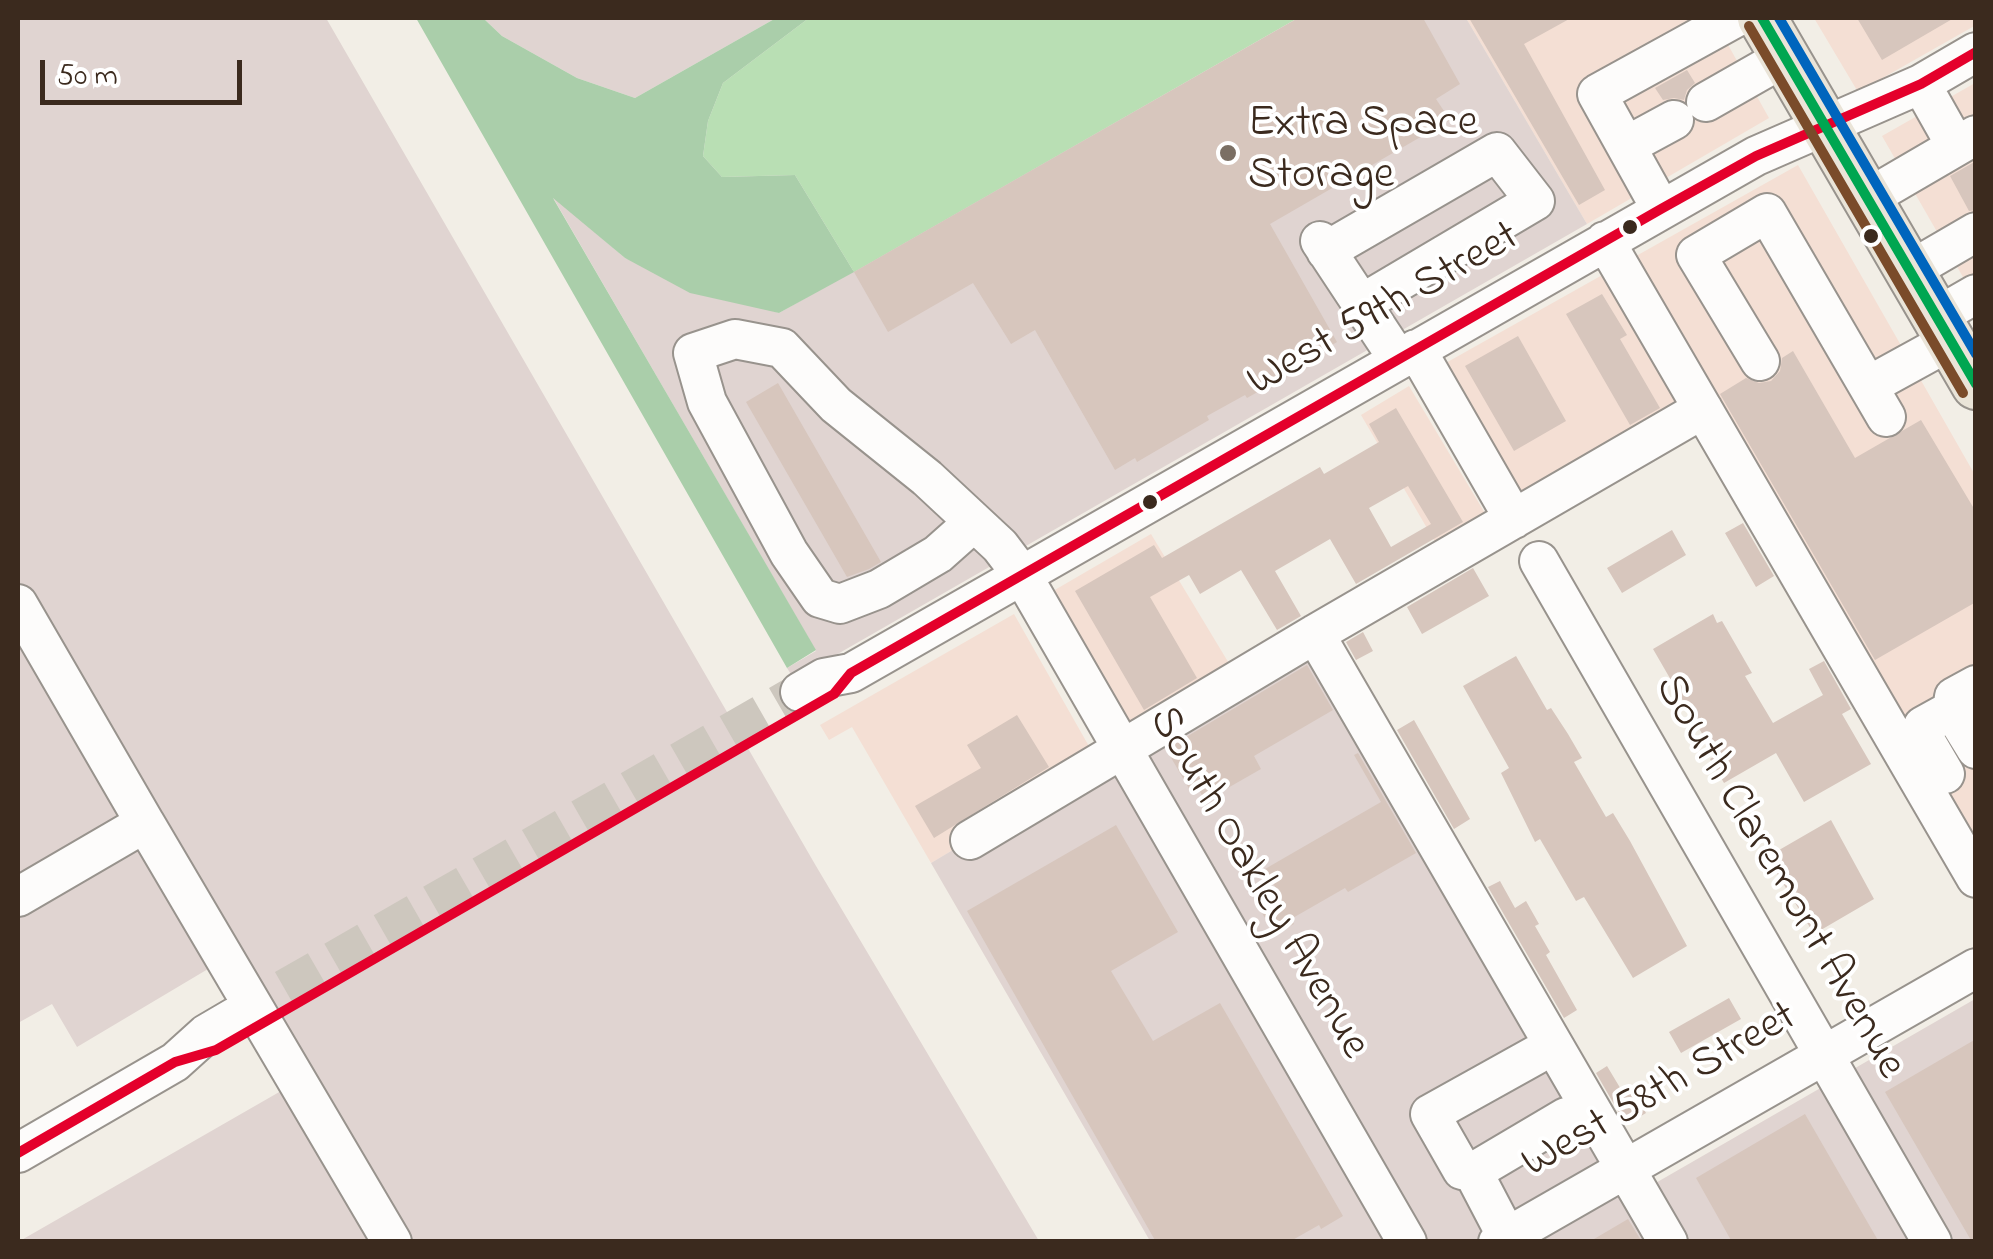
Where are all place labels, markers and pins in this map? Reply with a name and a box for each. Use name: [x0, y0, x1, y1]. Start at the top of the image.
place label: Extra Space Storage: [1248, 100, 1478, 206]
marker: Extra Space Storage: [1217, 142, 1239, 164]
unlabelled marker: [1620, 217, 1640, 237]
unlabelled marker: [1861, 226, 1881, 246]
unlabelled marker: [1140, 492, 1160, 512]

